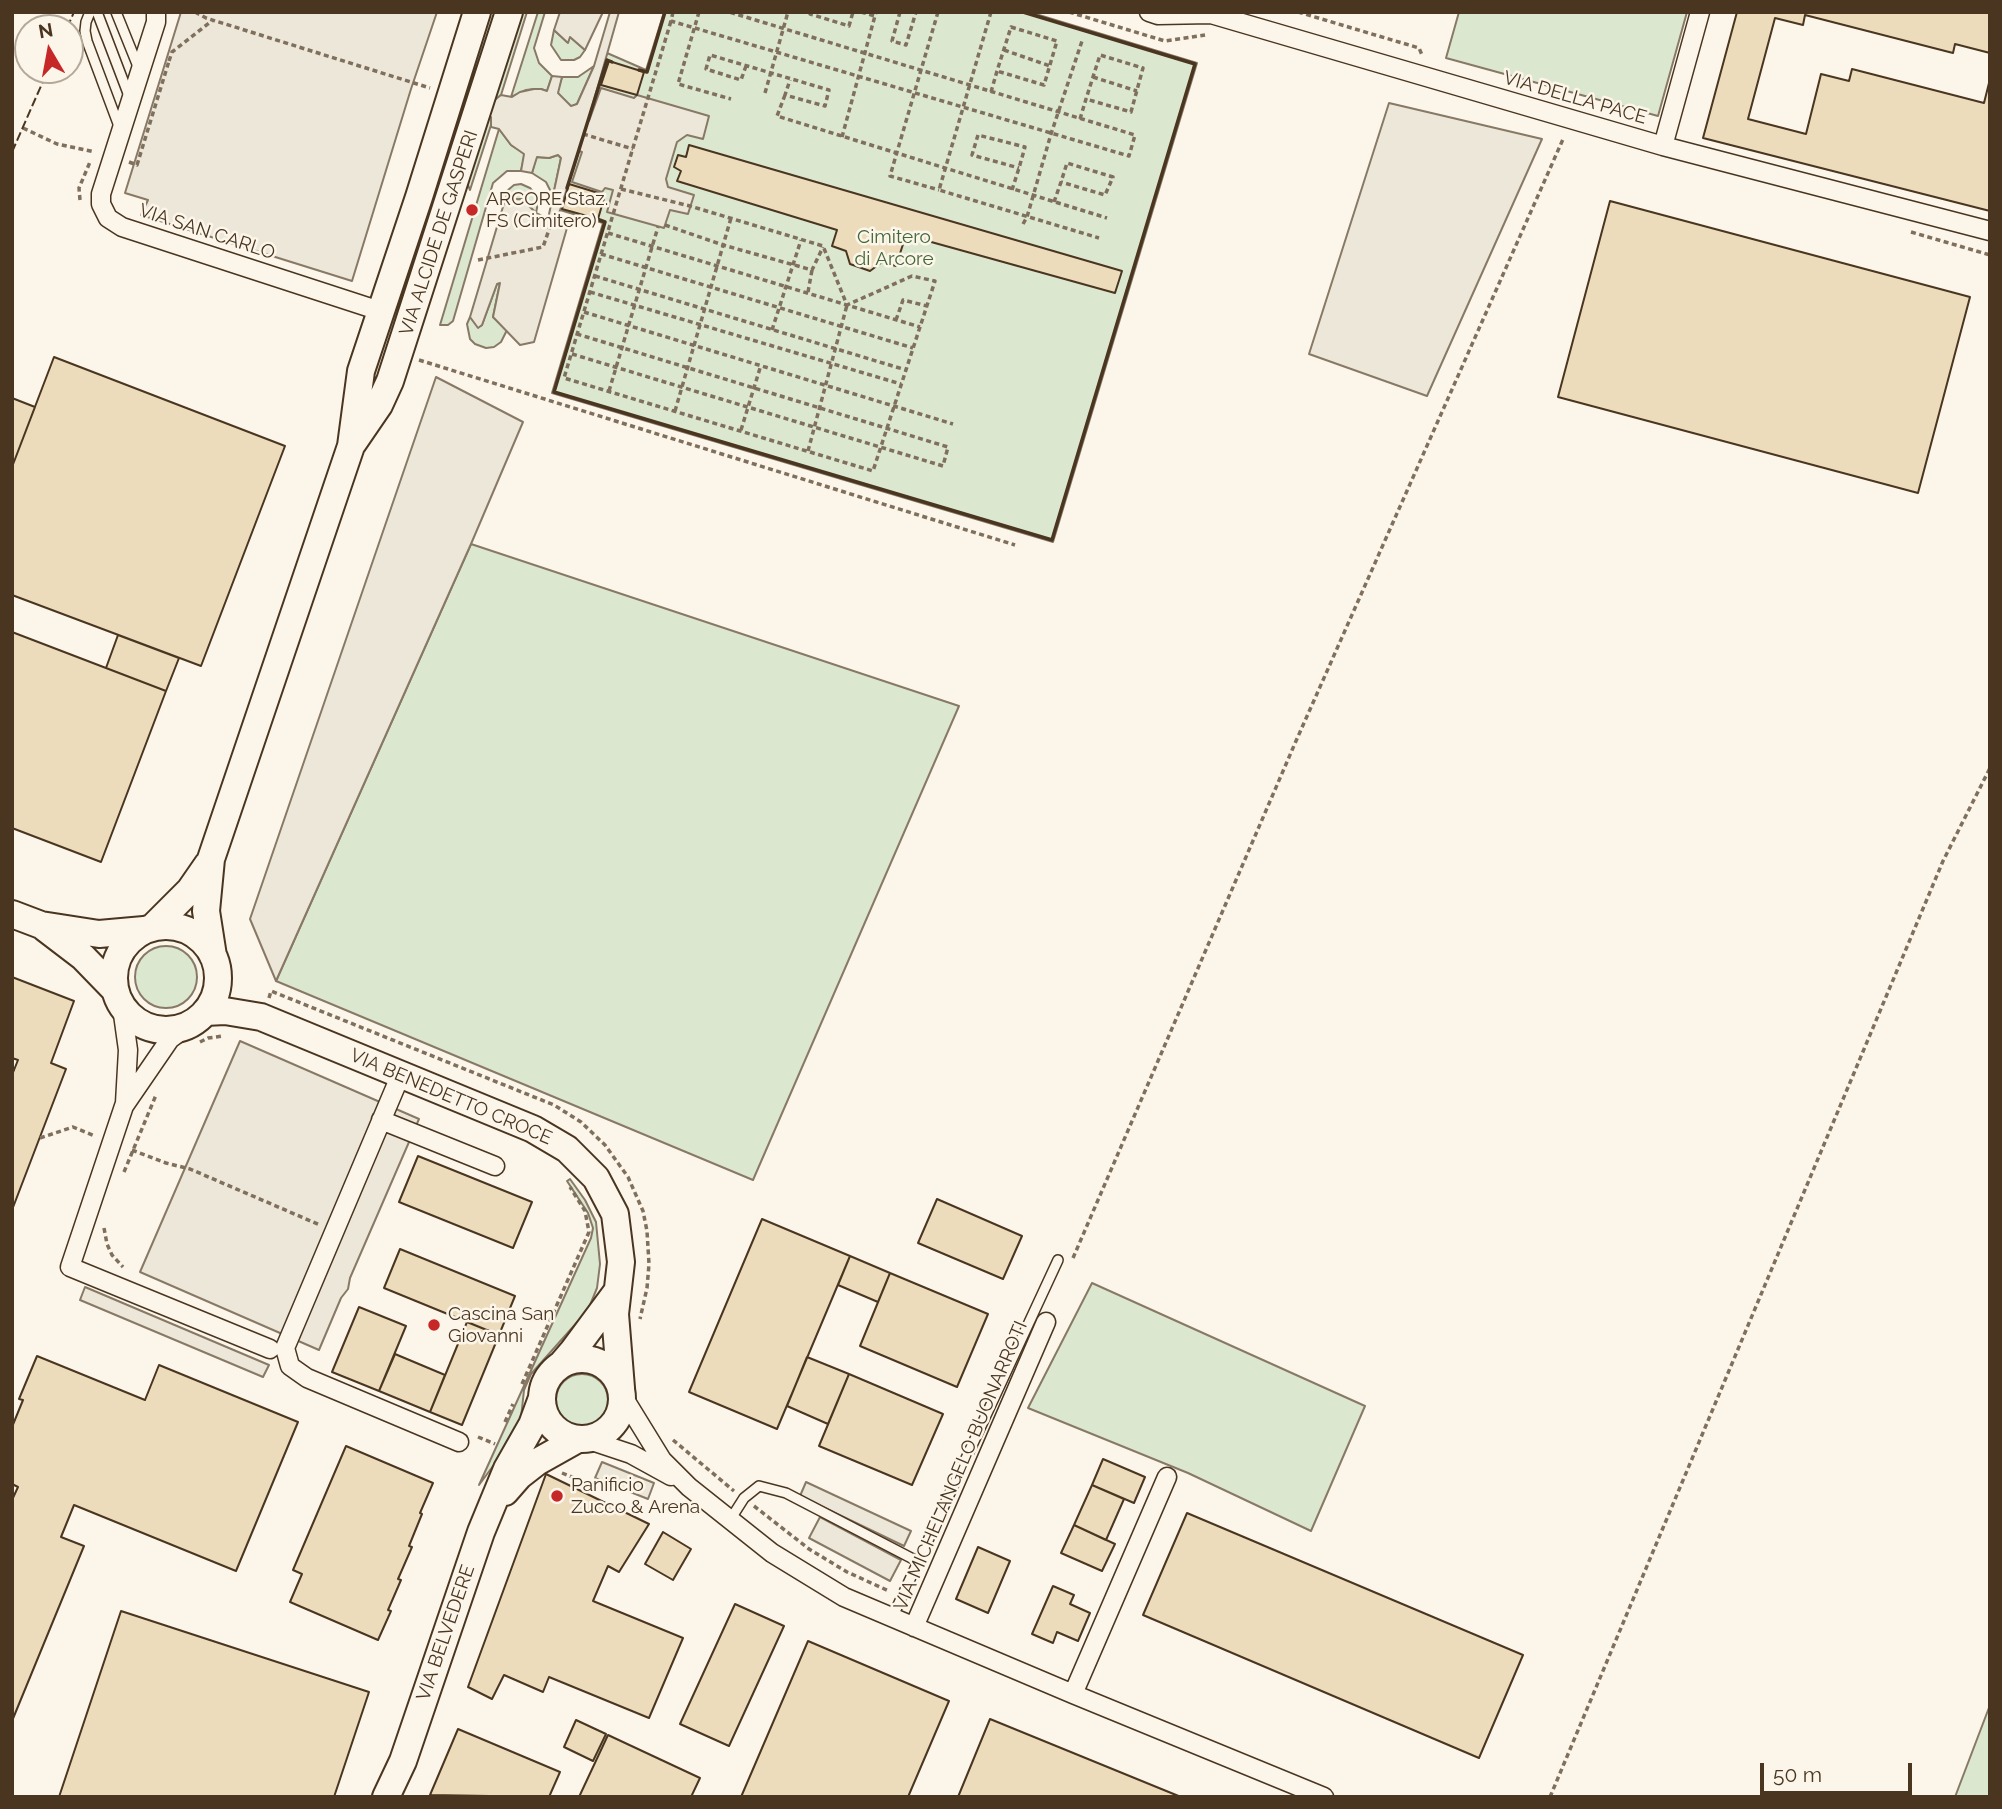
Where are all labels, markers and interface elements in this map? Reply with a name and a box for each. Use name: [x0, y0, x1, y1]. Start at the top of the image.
north arrow: [14, 14, 84, 84]
text: N: [37, 18, 55, 42]
street label: VIA DELLA PACE: [1501, 67, 1649, 129]
street label: VIA ALCIDE DE GASPERI: [395, 127, 483, 339]
place label: ARCORE Staz. FS (Cimitero): [486, 188, 608, 232]
street label: VIA SAN CARLO: [136, 199, 278, 265]
marker: ARCORE Staz. FS (Cimitero): [464, 202, 480, 218]
park label: Cimitero di Arcore: [854, 226, 934, 270]
street label: VIA BENEDETTO CROCE: [347, 1044, 555, 1150]
place label: Cascina San Giovanni: [448, 1303, 554, 1347]
marker: Cascina San Giovanni: [426, 1317, 442, 1333]
street label: VIA MICHELANGELO BUONARROTI: [889, 1318, 1033, 1614]
place label: Panificio Zucco & Arena: [571, 1474, 700, 1518]
marker: Panificio Zucco & Arena: [549, 1488, 565, 1504]
street label: VIA BELVEDERE: [412, 1562, 480, 1704]
scale bar: [1764, 1750, 1916, 1794]
text: 50 m: [1773, 1762, 1822, 1787]

